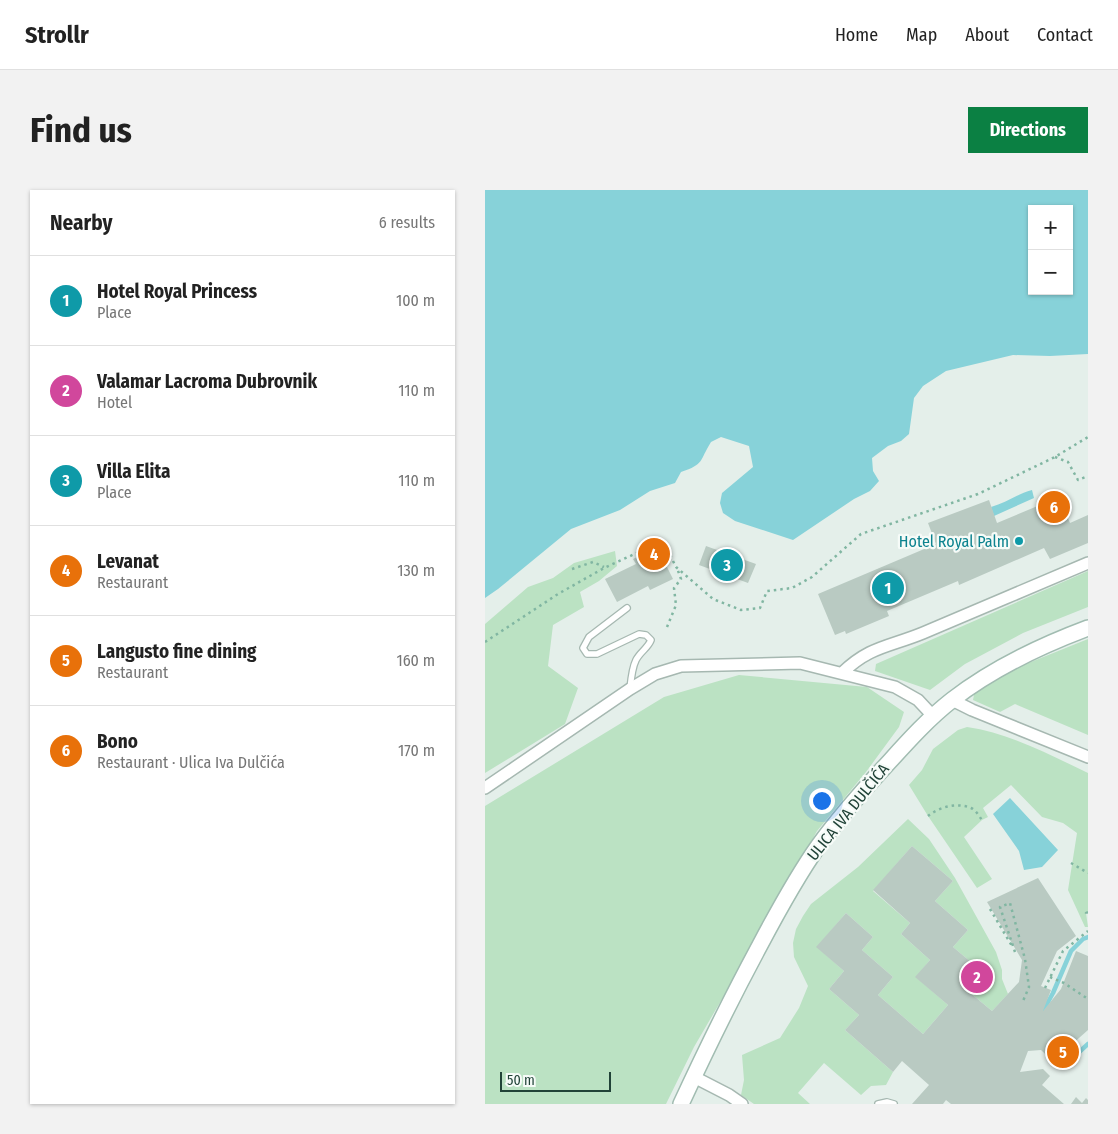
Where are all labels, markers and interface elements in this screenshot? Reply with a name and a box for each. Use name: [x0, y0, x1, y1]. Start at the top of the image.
text: Strollr: [25, 21, 89, 49]
text: Home: [835, 24, 878, 46]
text: Map: [906, 24, 937, 46]
text: About: [965, 24, 1009, 46]
text: Contact: [1037, 24, 1093, 46]
button: Directions: [968, 107, 1088, 153]
text: Find us: [30, 109, 132, 151]
map controls: [1028, 205, 1073, 295]
button: +: [1028, 205, 1073, 250]
text: Nearby: [50, 210, 112, 236]
text: 6 results: [379, 213, 435, 232]
button: −: [1028, 250, 1073, 295]
text: Hotel Royal Princess: [97, 280, 257, 303]
text: 1: [63, 291, 69, 310]
text: 100 m: [396, 291, 435, 310]
text: Place: [97, 303, 132, 322]
text: Valamar Lacroma Dubrovnik: [97, 370, 317, 393]
text: 2: [62, 381, 70, 400]
text: 110 m: [398, 381, 435, 400]
text: Hotel: [97, 393, 132, 412]
text: Villa Elita: [97, 460, 170, 483]
text: 3: [62, 471, 70, 490]
text: 110 m: [398, 471, 435, 490]
text: Place: [97, 483, 132, 502]
pin: 6: [1038, 488, 1070, 526]
place label: Hotel Royal Palm: [899, 532, 1009, 551]
pin: 4: [638, 535, 670, 573]
marker: Hotel Royal Palm: [1013, 535, 1025, 547]
pin: 3: [711, 546, 743, 584]
text: Levanat: [97, 550, 159, 573]
text: 4: [62, 561, 70, 580]
text: 130 m: [397, 561, 435, 580]
pin: 1: [872, 569, 904, 607]
text: Restaurant: [97, 573, 168, 592]
text: Langusto fine dining: [97, 640, 257, 663]
text: 5: [62, 651, 70, 670]
text: 160 m: [396, 651, 435, 670]
text: Restaurant: [97, 663, 168, 682]
text: Bono: [97, 730, 138, 753]
text: 6: [62, 741, 70, 760]
text: 170 m: [398, 741, 435, 760]
text: Restaurant · Ulica Iva Dulčića: [97, 753, 285, 772]
street label: ULICA IVA DULČIĆA: [802, 759, 893, 864]
your location: [809, 788, 835, 814]
pin: 2: [961, 958, 993, 996]
pin: 5: [1047, 1033, 1079, 1071]
scale bar: [500, 1069, 611, 1092]
text: 50 m: [507, 1072, 535, 1089]

